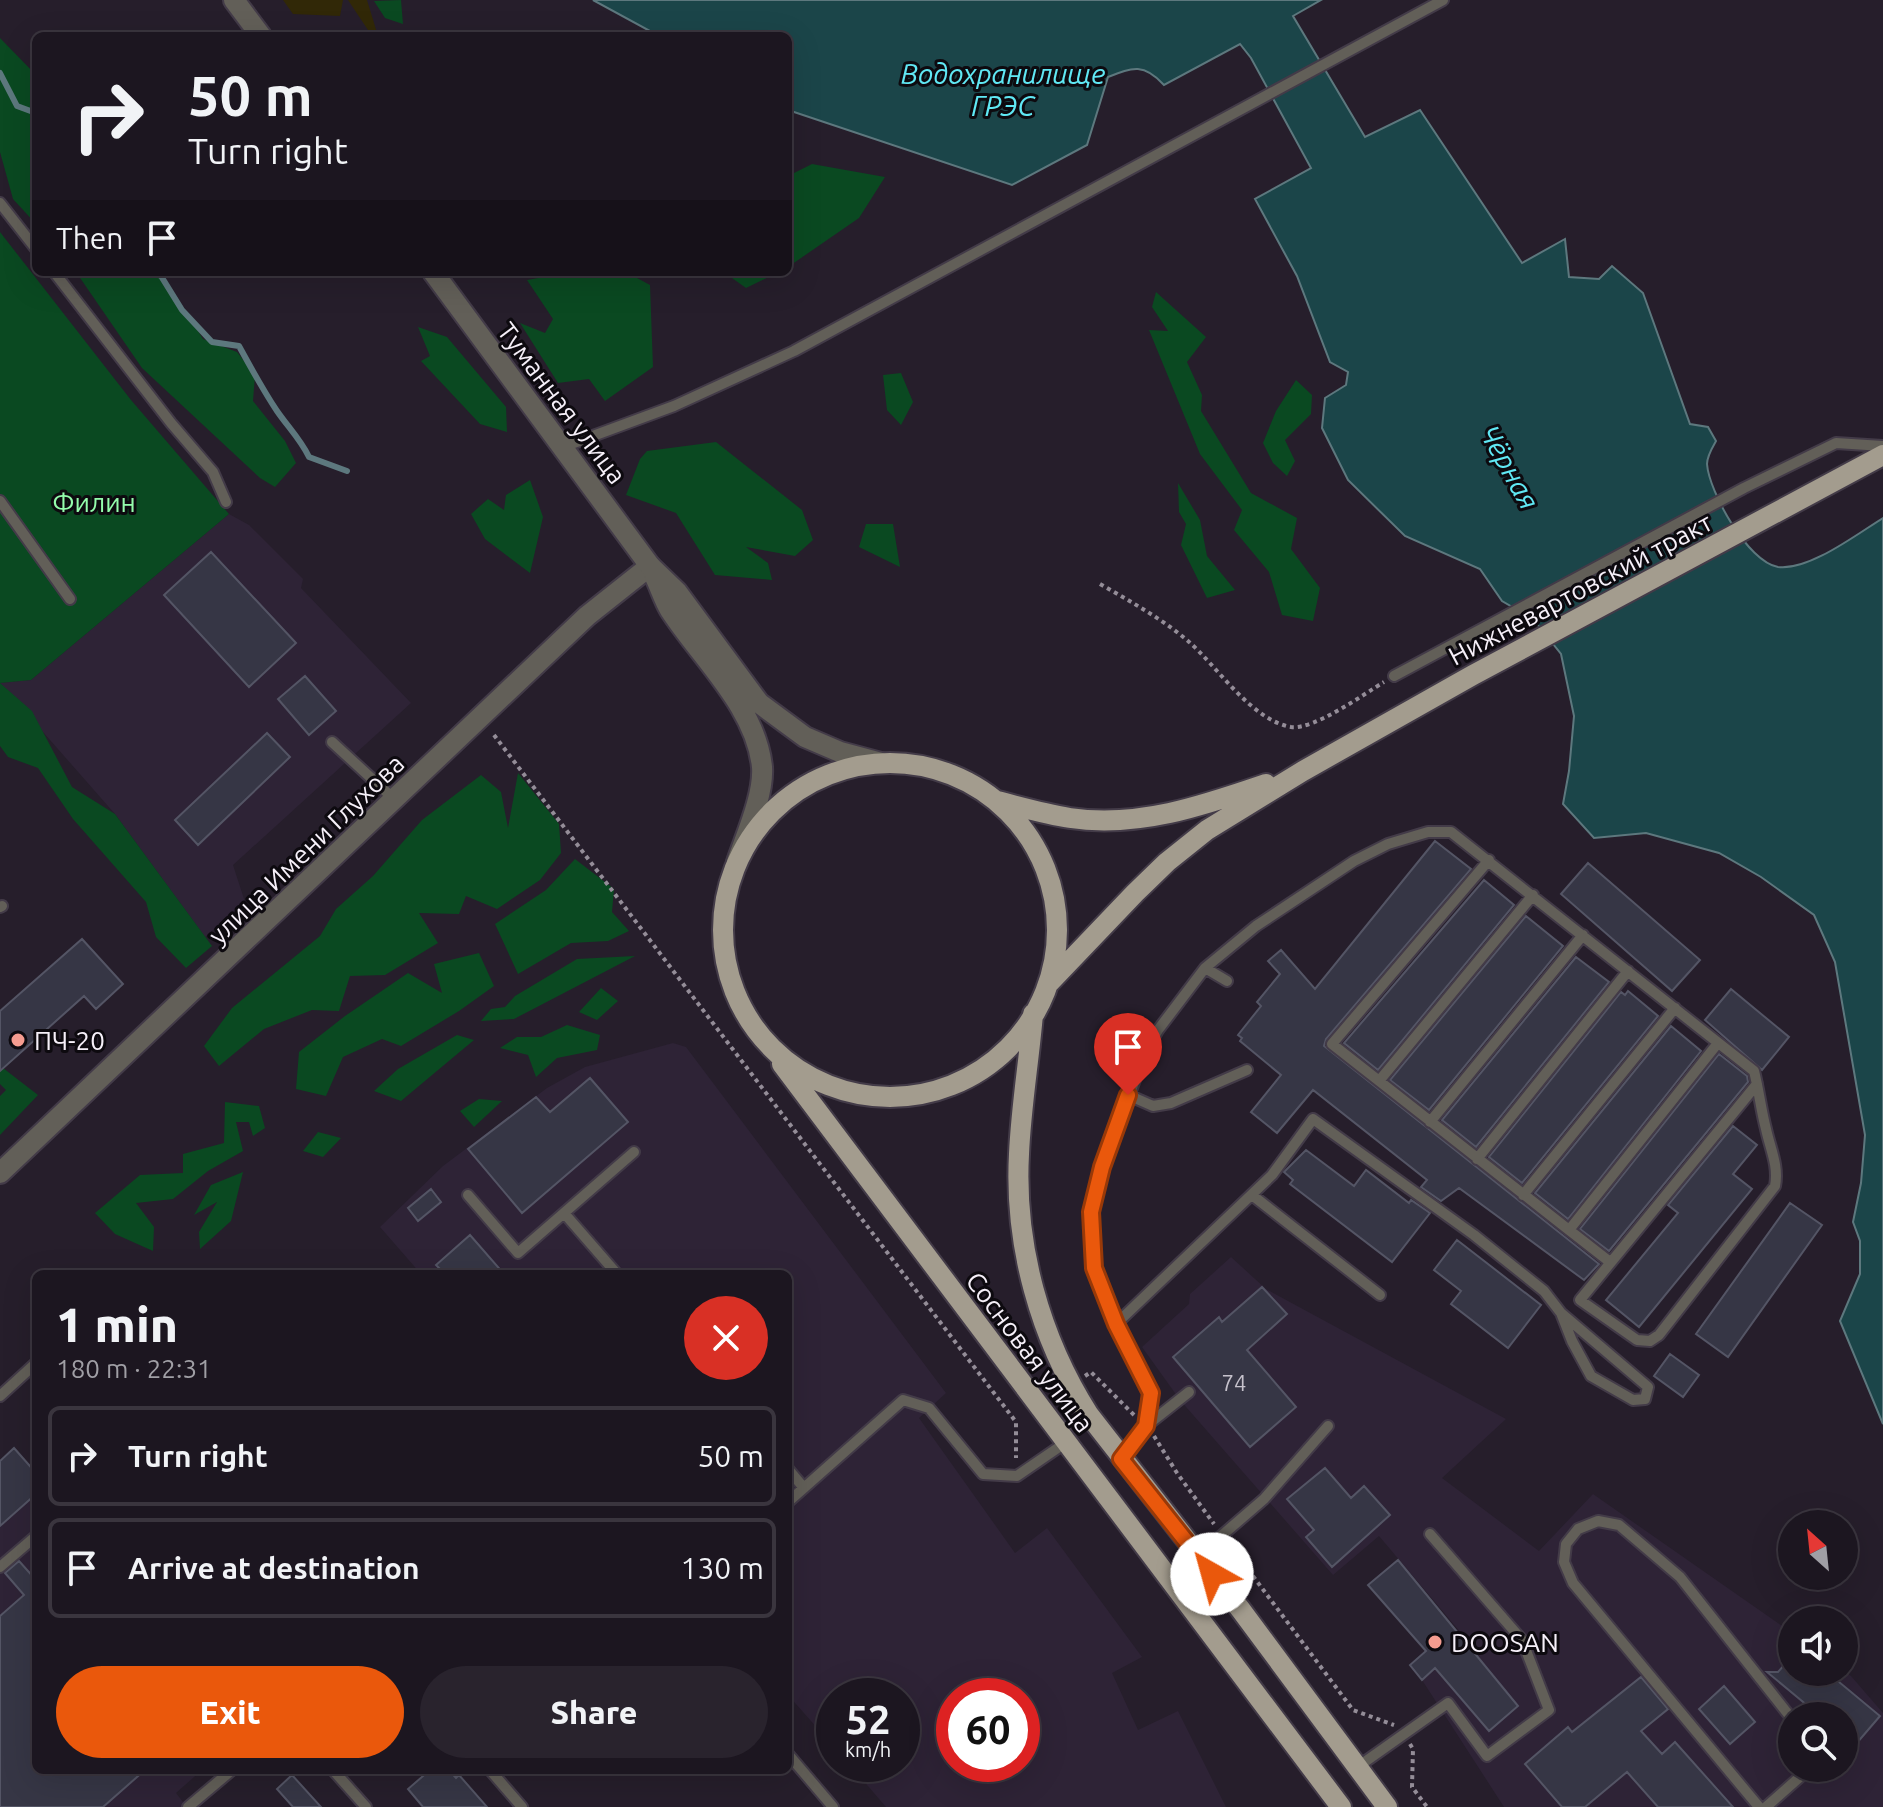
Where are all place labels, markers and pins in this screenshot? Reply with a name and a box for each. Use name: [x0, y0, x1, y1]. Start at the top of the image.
pin: [1094, 1013, 1162, 1095]
place label: ПЧ-20: [34, 1026, 105, 1055]
marker: ПЧ-20: [9, 1031, 27, 1049]
place label: DOOSAN: [1451, 1628, 1559, 1657]
marker: DOOSAN: [1426, 1633, 1444, 1651]

